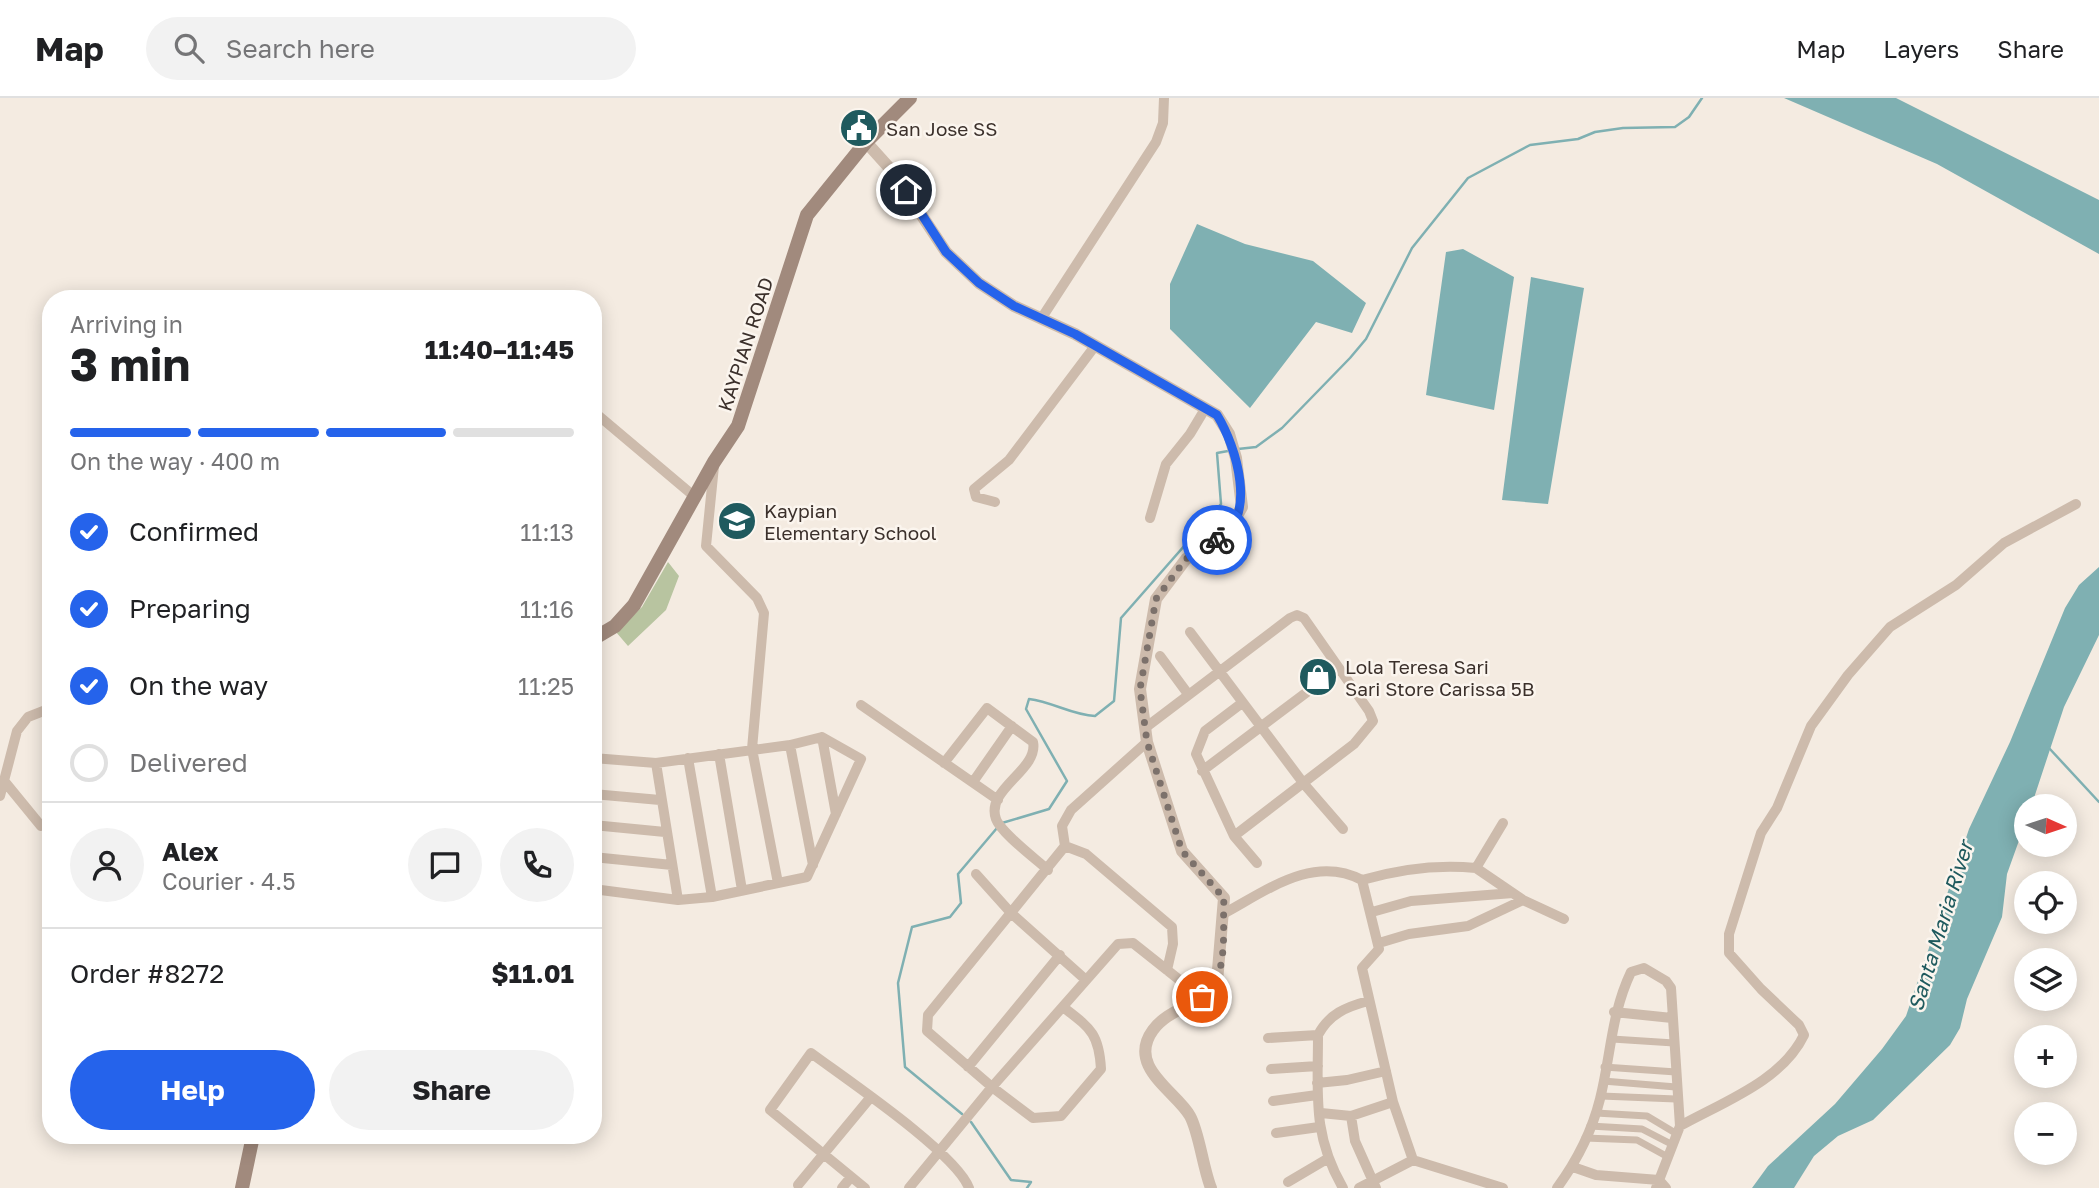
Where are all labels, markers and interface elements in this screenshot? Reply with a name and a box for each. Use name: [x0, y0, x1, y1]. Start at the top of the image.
search box: [146, 17, 636, 80]
text: Map: [35, 29, 104, 68]
icon: search: [170, 29, 208, 67]
text: Search here: [226, 33, 375, 64]
text: Map: [1796, 34, 1845, 63]
text: Layers: [1883, 34, 1959, 63]
text: Share: [1997, 34, 2064, 63]
public building icon: San Jose SS: [838, 107, 880, 149]
place label: San Jose SS: [886, 117, 997, 140]
pin: [876, 160, 936, 220]
icon: home: [887, 171, 925, 209]
street label: KAYPIAN ROAD: [713, 274, 777, 414]
text: Arriving in: [70, 310, 183, 338]
text: 11:40–11:45: [425, 334, 574, 365]
text: 3 min: [70, 336, 190, 391]
text: On the way · 400 m: [70, 447, 280, 475]
place label: Kaypian Elementary School: [764, 499, 937, 544]
school or university icon: Kaypian Elementary School: [716, 500, 758, 542]
courier: [1182, 505, 1252, 575]
icon: check: [70, 513, 108, 551]
text: Confirmed: [129, 516, 259, 547]
text: 11:13: [520, 518, 574, 546]
icon: bike: [1198, 521, 1236, 559]
icon: check: [70, 590, 108, 628]
text: Preparing: [129, 593, 251, 624]
text: 11:16: [520, 595, 574, 623]
place label: Lola Teresa Sari Sari Store Carissa 5B: [1345, 655, 1534, 700]
shop icon: Lola Teresa Sari Sari Store Carissa 5B: [1297, 656, 1339, 698]
icon: check: [70, 667, 108, 705]
text: On the way: [129, 670, 268, 701]
text: 11:25: [518, 672, 574, 700]
text: Delivered: [129, 747, 248, 778]
north arrow: [2014, 794, 2077, 858]
map controls: [2014, 794, 2077, 1165]
button: person: [70, 828, 144, 902]
button: chat: [408, 828, 482, 902]
button: phone: [500, 828, 574, 902]
water label: Santa Maria River: [1902, 835, 1979, 1014]
text: Alex: [162, 836, 219, 867]
text: Courier · 4.5: [162, 867, 295, 895]
button: locate: [2014, 871, 2077, 934]
button: layers: [2014, 948, 2077, 1011]
text: Order #8272: [70, 958, 224, 989]
text: $11.01: [491, 958, 574, 989]
pin: [1172, 967, 1232, 1027]
icon: bag: [1183, 978, 1221, 1016]
button: +: [2014, 1025, 2077, 1088]
button: Help: [70, 1050, 315, 1130]
button: Share: [329, 1050, 574, 1130]
button: −: [2014, 1102, 2077, 1165]

